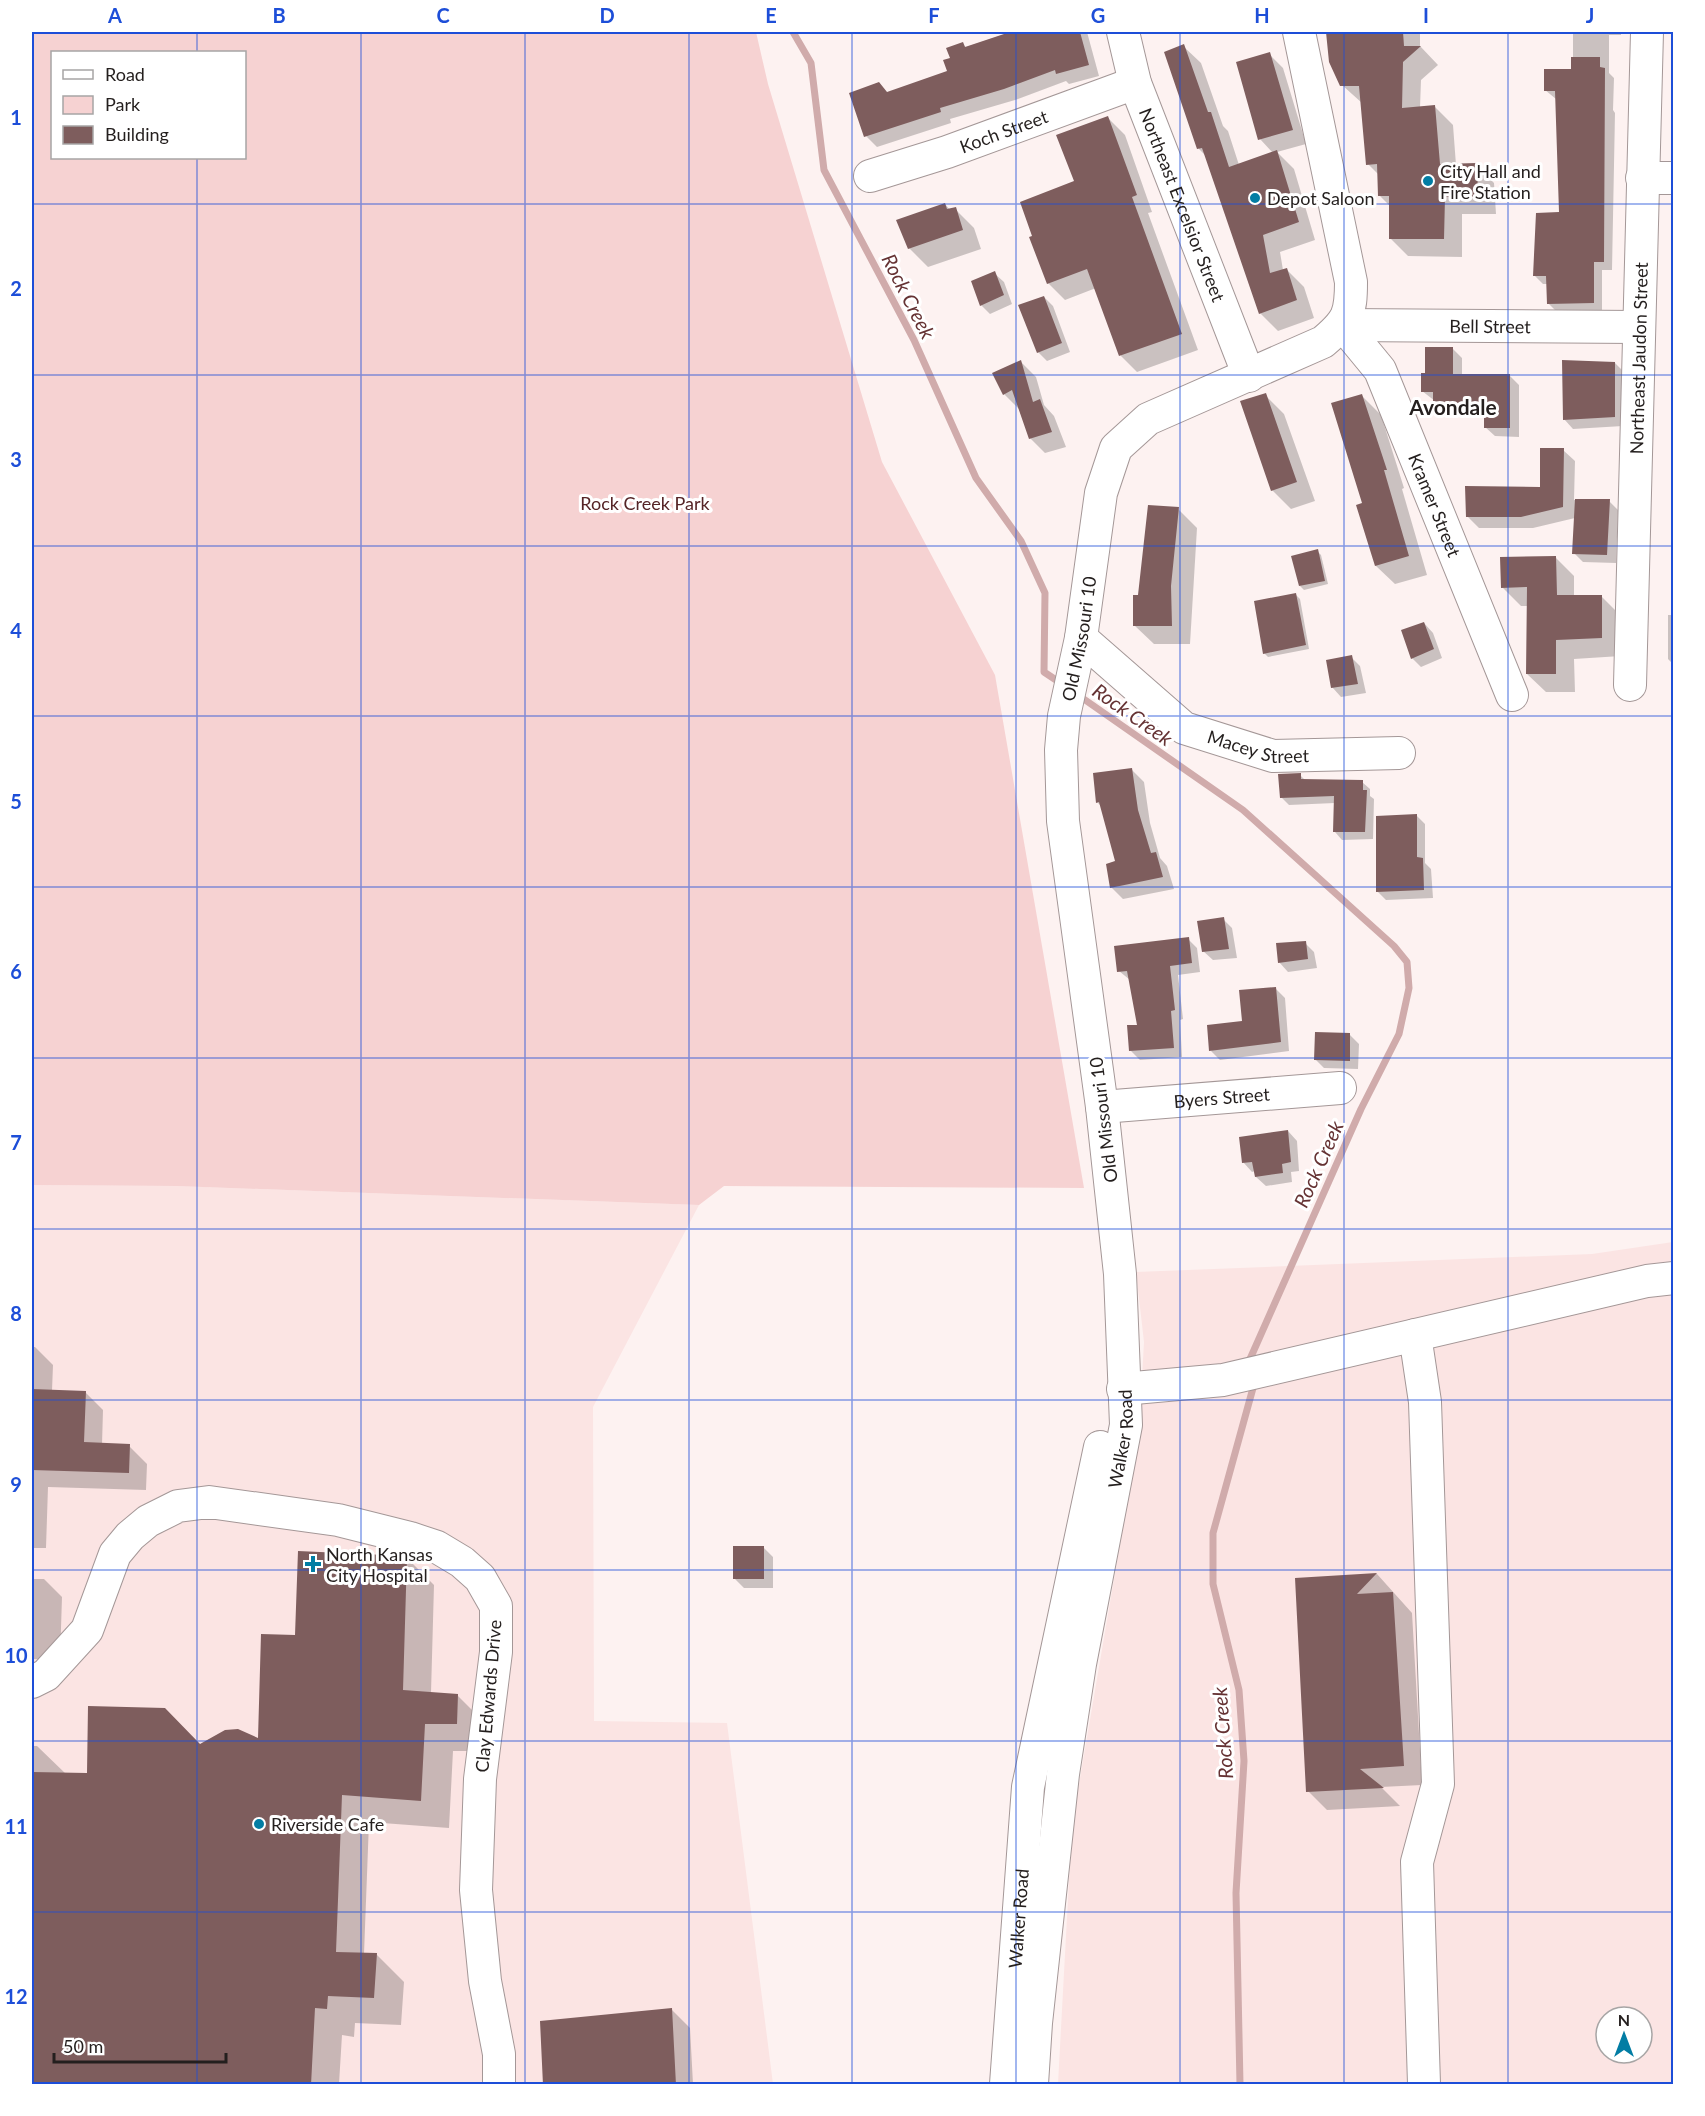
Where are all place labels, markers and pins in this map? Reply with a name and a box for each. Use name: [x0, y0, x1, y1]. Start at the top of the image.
place label: City Hall and Fire Station: [1440, 160, 1541, 203]
marker: City Hall and Fire Station: [1421, 174, 1435, 188]
place label: Depot Saloon: [1267, 187, 1375, 209]
marker: Depot Saloon: [1248, 191, 1262, 205]
place label: North Kansas City Hospital: [326, 1543, 433, 1586]
marker: North Kansas City Hospital: [304, 1555, 322, 1573]
place label: Riverside Cafe: [271, 1813, 384, 1835]
marker: Riverside Cafe: [252, 1817, 266, 1831]

